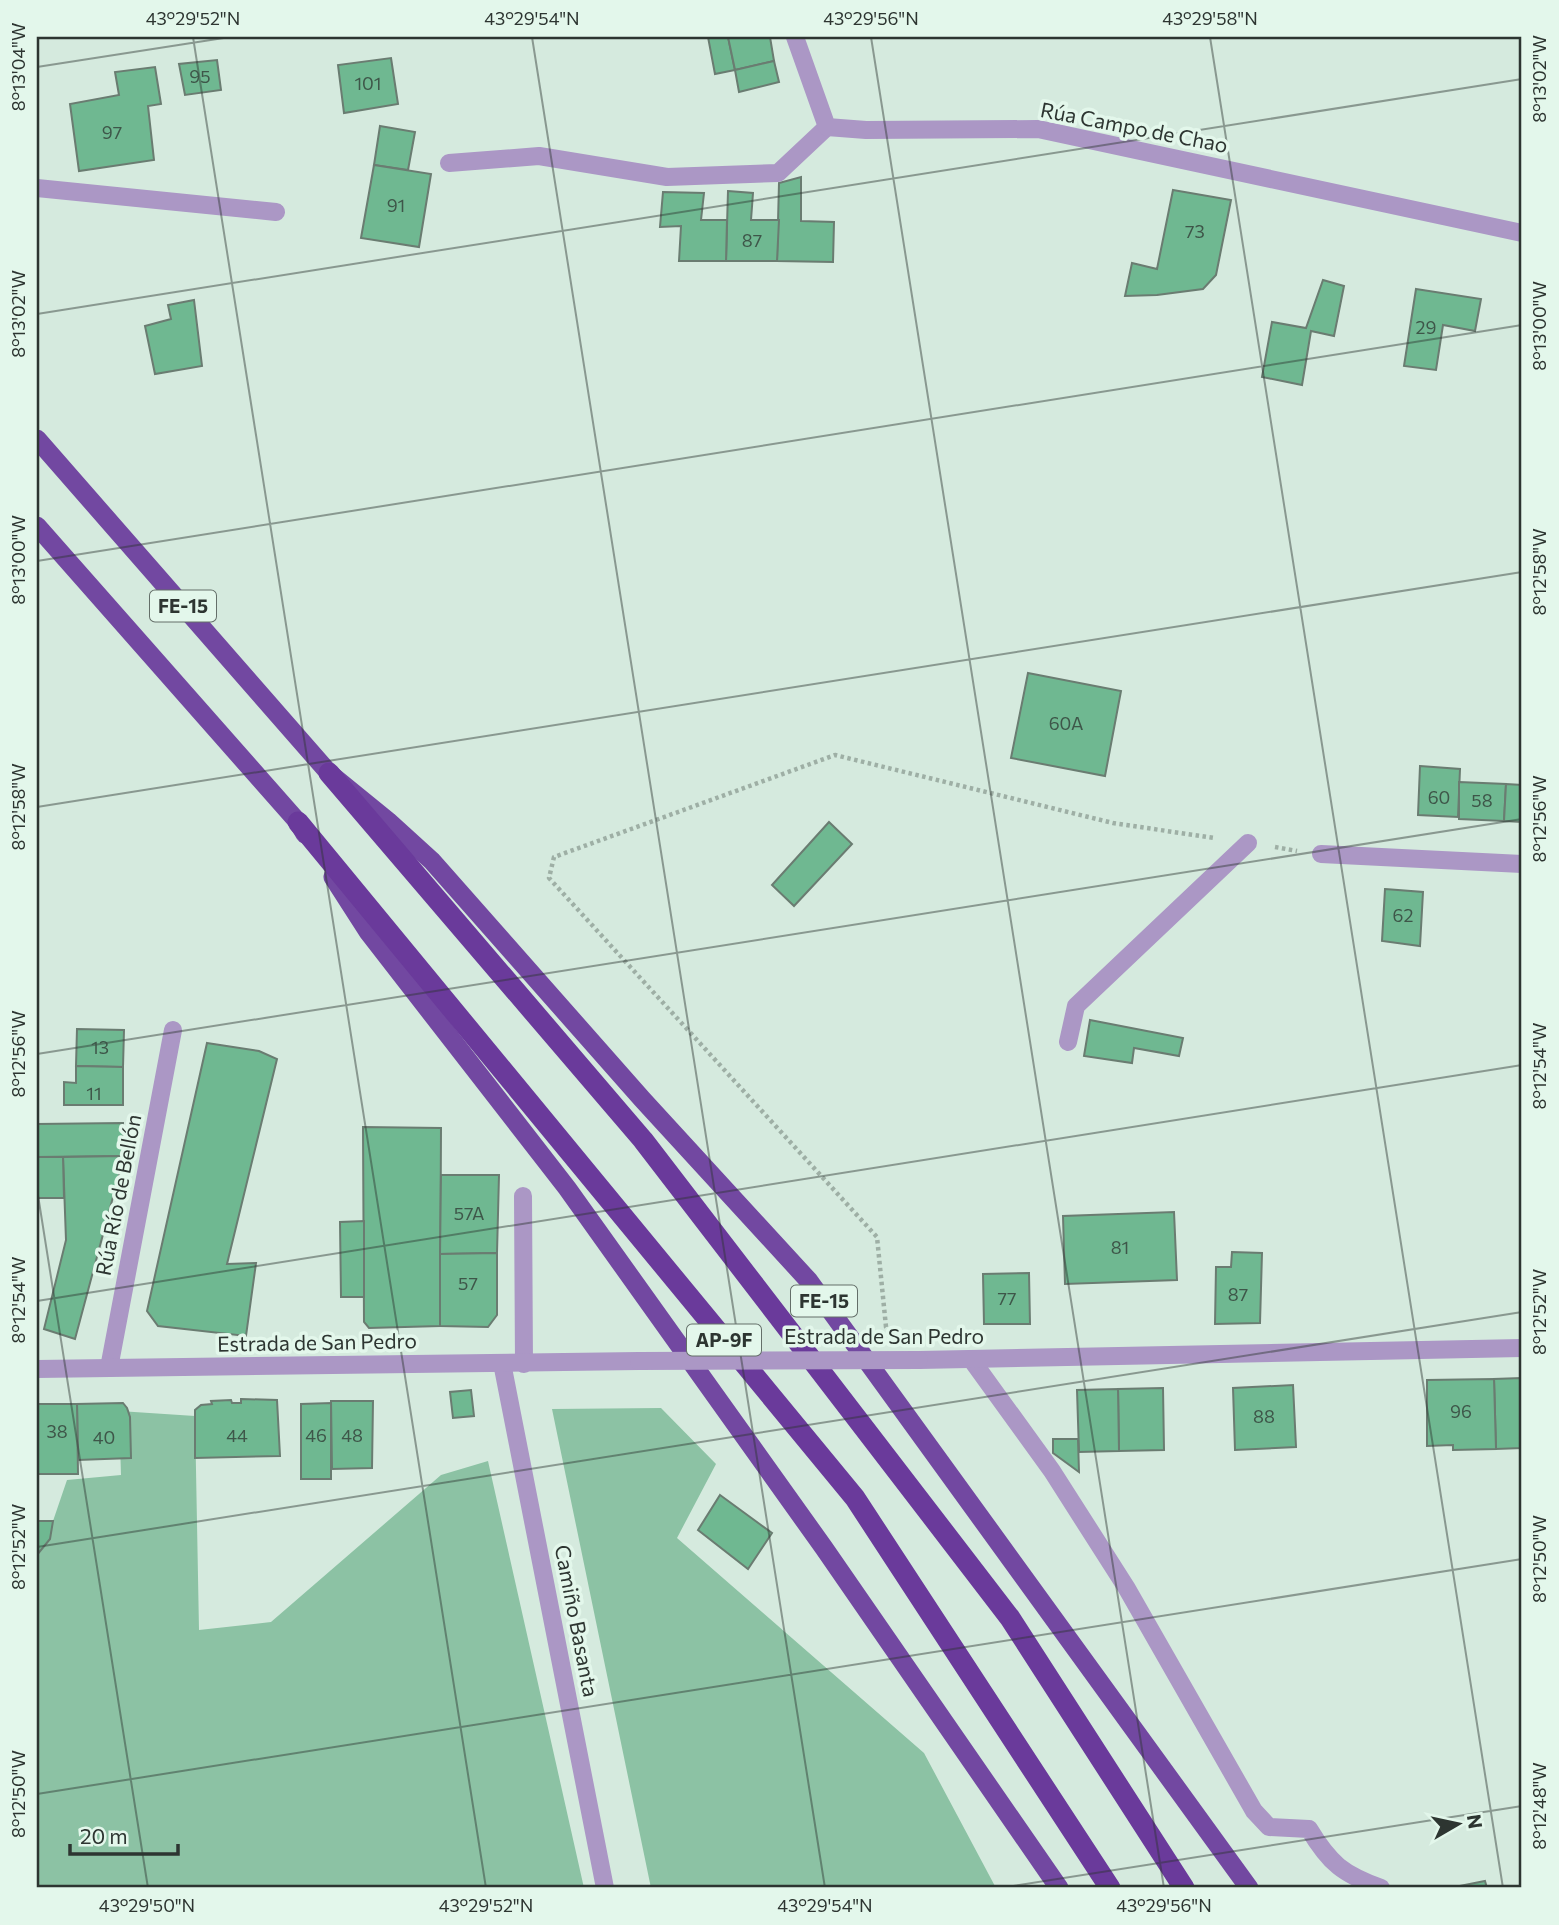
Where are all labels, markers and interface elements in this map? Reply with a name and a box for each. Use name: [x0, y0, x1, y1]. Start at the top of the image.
text: 43°29'52"N: [146, 7, 240, 29]
text: 43°29'54"N: [484, 7, 580, 29]
text: 43°29'56"N: [823, 7, 919, 29]
text: 43°29'58"N: [1162, 7, 1258, 29]
text: 8°13'04"W: [7, 23, 29, 111]
text: 8°13'02"W: [1528, 35, 1550, 123]
house number: 95: [189, 65, 211, 87]
house number: 101: [354, 72, 382, 94]
street label: Rúa Campo de Chao: [1038, 96, 1230, 157]
house number: 97: [102, 121, 122, 143]
house number: 91: [387, 194, 405, 216]
house number: 73: [1185, 220, 1205, 242]
house number: 87: [742, 229, 762, 251]
text: 8°13'02"W: [7, 270, 29, 358]
text: 8°13'00"W: [1528, 281, 1550, 371]
house number: 29: [1416, 316, 1436, 338]
text: 8°13'00"W: [7, 515, 29, 605]
text: 8°12'58"W: [1528, 529, 1550, 616]
road number: FE-15: [150, 590, 216, 622]
house number: 60A: [1049, 712, 1083, 734]
text: 8°12'58"W: [7, 764, 29, 851]
text: 8°12'56"W: [1528, 776, 1550, 863]
house number: 60: [1428, 786, 1450, 808]
house number: 58: [1471, 789, 1493, 811]
house number: 62: [1393, 904, 1413, 926]
text: 8°12'56"W: [7, 1011, 29, 1098]
text: 8°12'54"W: [1528, 1023, 1550, 1109]
house number: 13: [91, 1036, 109, 1058]
house number: 11: [86, 1082, 102, 1104]
street label: Rúa Río de Bellón: [90, 1112, 145, 1278]
house number: 57A: [454, 1202, 484, 1224]
house number: 81: [1111, 1236, 1129, 1258]
text: 8°12'54"W: [7, 1257, 29, 1343]
text: 8°12'52"W: [1528, 1269, 1550, 1355]
house number: 57: [458, 1272, 478, 1294]
house number: 87: [1228, 1283, 1248, 1305]
road number: FE-15: [791, 1286, 857, 1316]
house number: 77: [997, 1287, 1017, 1309]
street label: Estrada de San Pedro: [784, 1323, 984, 1348]
road number: AP-9F: [687, 1324, 761, 1356]
street label: Estrada de San Pedro: [217, 1327, 417, 1356]
house number: 96: [1450, 1400, 1472, 1422]
house number: 88: [1253, 1405, 1275, 1427]
house number: 38: [46, 1420, 68, 1442]
house number: 44: [226, 1424, 248, 1446]
house number: 46: [305, 1424, 327, 1446]
house number: 48: [341, 1424, 363, 1446]
house number: 40: [93, 1426, 115, 1448]
text: 8°12'52"W: [7, 1504, 29, 1590]
text: 8°12'50"W: [1528, 1515, 1550, 1603]
street label: Camiño Basanta: [550, 1543, 604, 1699]
text: 8°12'50"W: [7, 1750, 29, 1838]
text: 8°12'48"W: [1528, 1762, 1550, 1850]
north arrow: [1422, 1788, 1492, 1858]
text: N: [1463, 1812, 1488, 1830]
scale bar: [70, 1813, 178, 1857]
text: 20 m: [80, 1823, 128, 1848]
text: 43°29'50"N: [99, 1894, 195, 1916]
text: 43°29'52"N: [439, 1894, 533, 1916]
text: 43°29'54"N: [777, 1894, 873, 1916]
text: 43°29'56"N: [1116, 1894, 1212, 1916]

